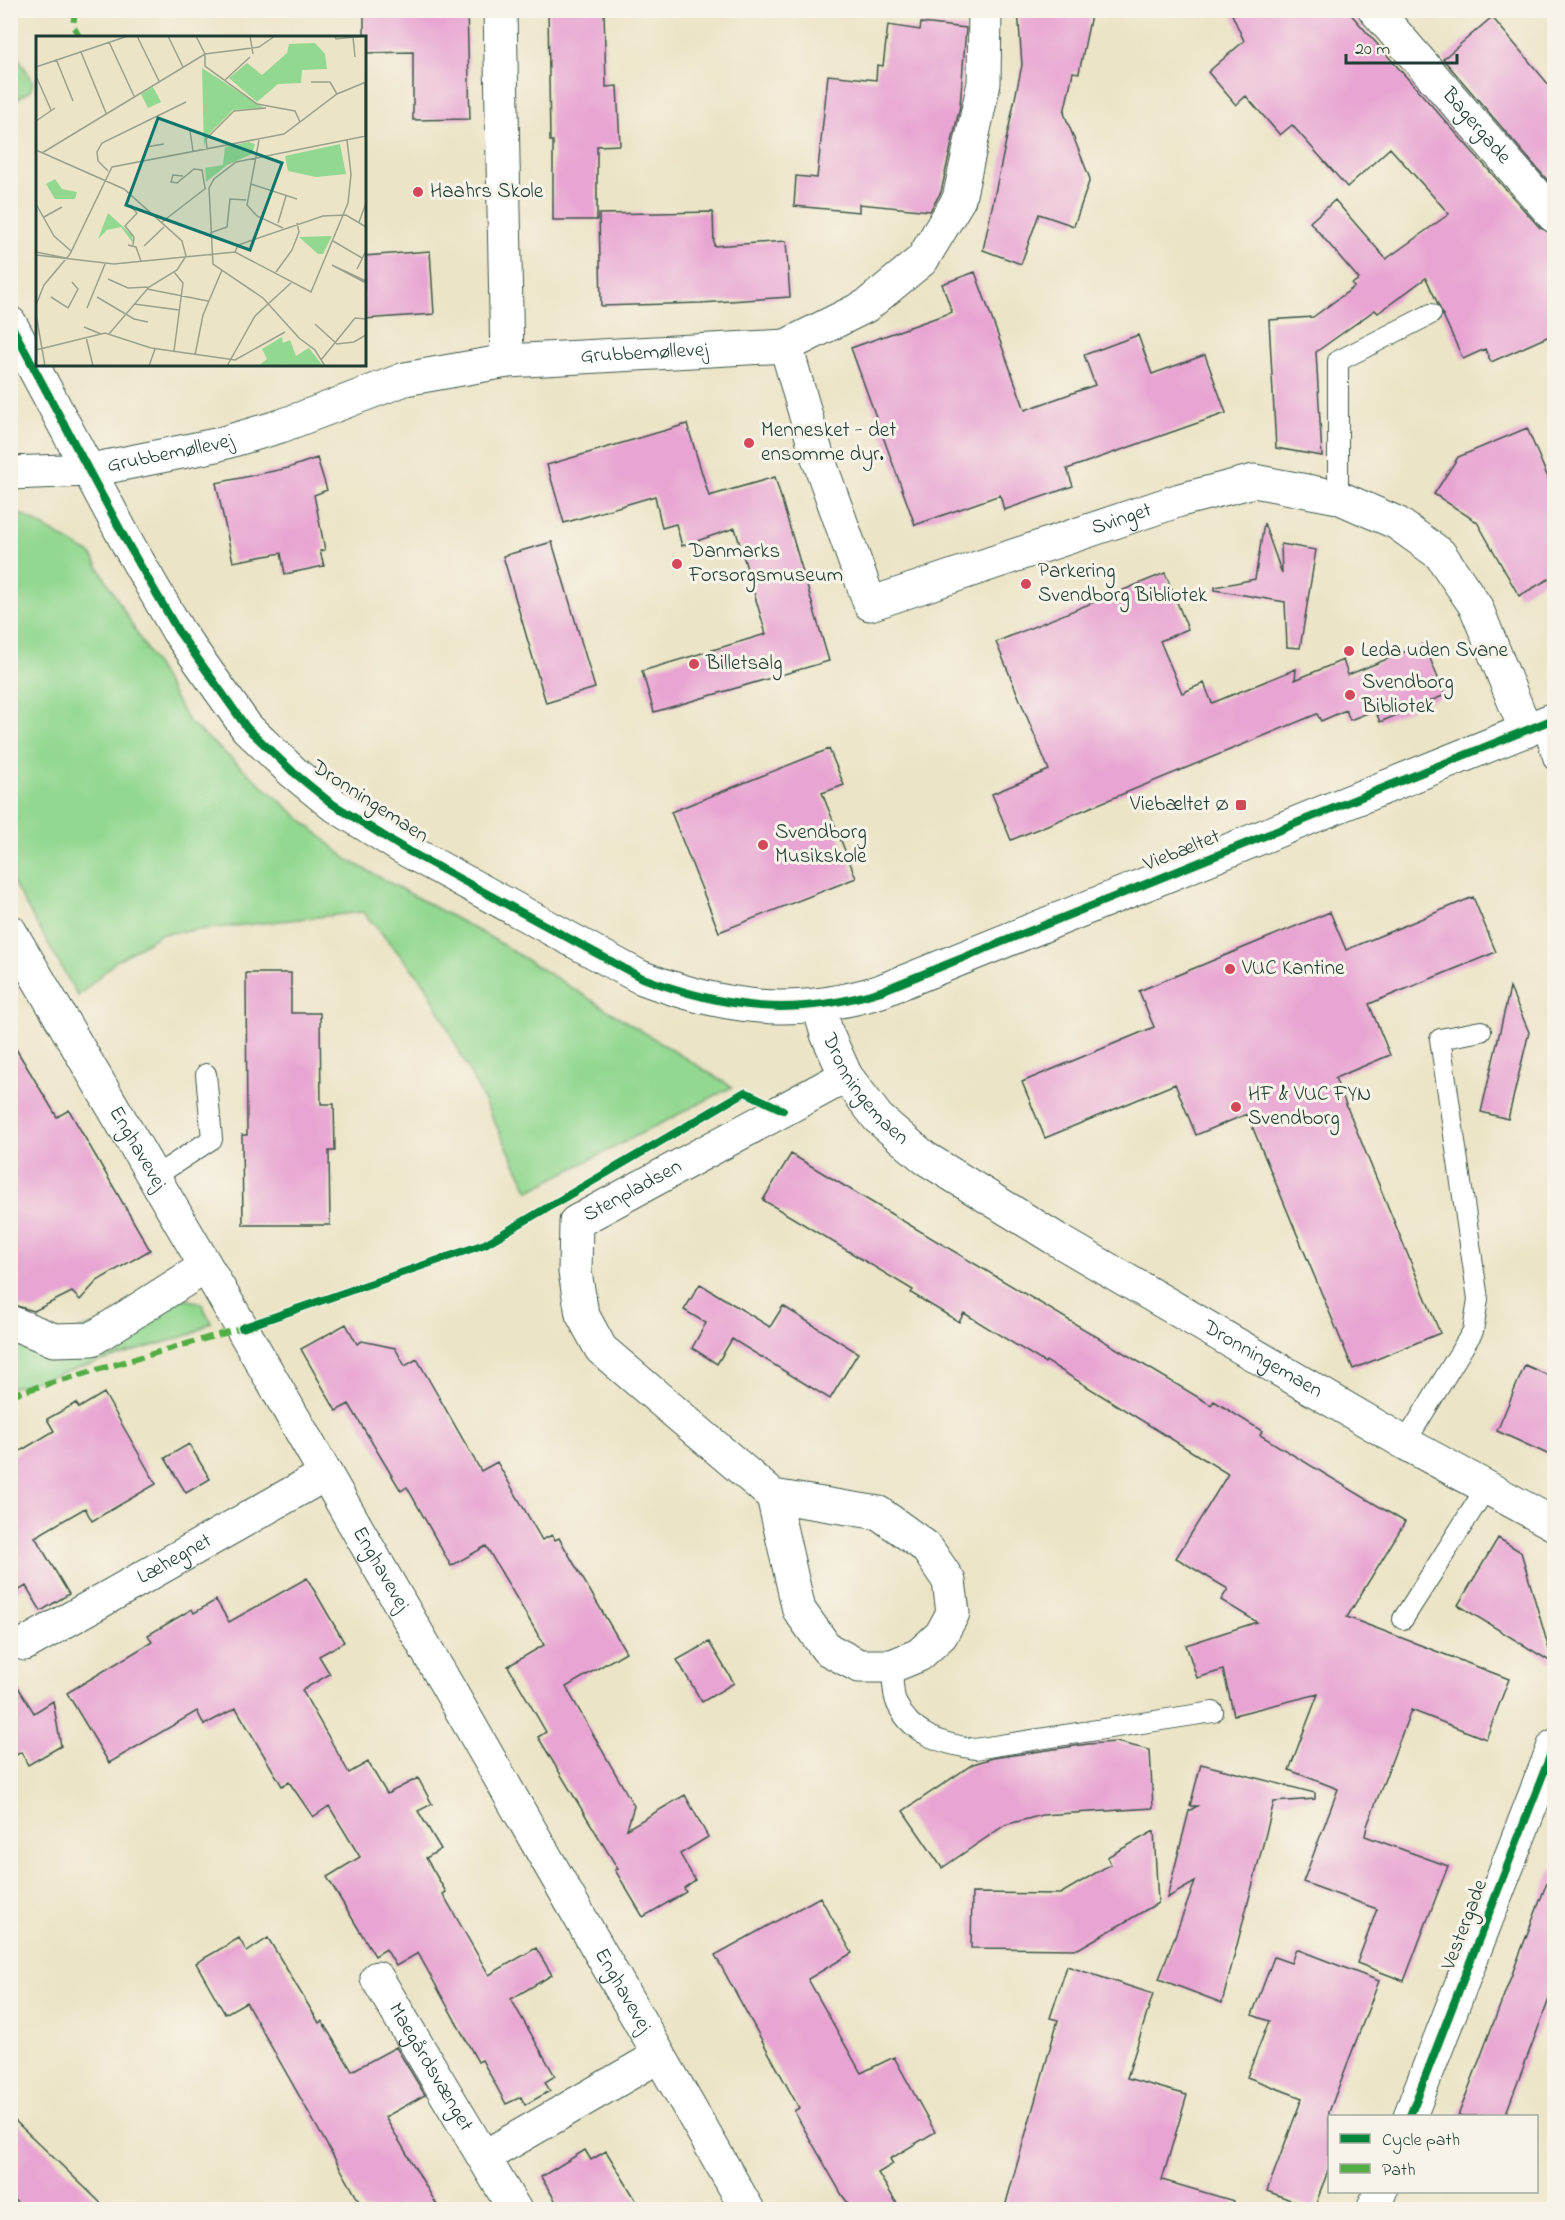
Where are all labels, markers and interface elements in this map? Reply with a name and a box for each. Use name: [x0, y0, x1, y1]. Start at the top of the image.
scale bar: [1346, 27, 1457, 65]
inset map: [36, 36, 366, 366]
text: 20 m: [1355, 37, 1390, 63]
street label: Bagergade: [1434, 81, 1518, 172]
place label: Haahrs Skole: [430, 177, 544, 207]
marker: Haahrs Skole: [411, 185, 425, 199]
street label: Grubbemøllevej: [580, 335, 710, 372]
place label: Mennesket - det ensomme dyr.: [761, 416, 896, 472]
street label: Grubbemøllevej: [105, 425, 238, 481]
marker: Mennesket - det ensomme dyr.: [742, 436, 756, 450]
street label: Svinget: [1088, 496, 1156, 544]
place label: Danmarks Forsorgsmuseum: [688, 537, 843, 593]
marker: Danmarks Forsorgsmuseum: [670, 557, 684, 571]
place label: Parkering Svendborg Bibliotek: [1038, 557, 1208, 613]
marker: Parkering Svendborg Bibliotek: [1019, 577, 1033, 591]
place label: Leda uden Svane: [1361, 636, 1509, 666]
marker: Leda uden Svane: [1342, 644, 1356, 658]
place label: Billetsalg: [705, 649, 782, 681]
marker: Billetsalg: [687, 657, 701, 671]
place label: Svendborg Bibliotek: [1361, 668, 1454, 722]
marker: Svendborg Bibliotek: [1343, 688, 1357, 702]
street label: Dronningemaen: [304, 752, 434, 853]
place label: Viebæltet Ø: [1129, 790, 1229, 820]
marker: Viebæltet Ø: [1234, 798, 1248, 812]
place label: Svendborg Musikskole: [775, 818, 867, 872]
street label: Viebæltet: [1138, 822, 1225, 880]
marker: Svendborg Musikskole: [756, 838, 770, 852]
place label: VUC Kantine: [1241, 954, 1345, 984]
marker: VUC Kantine: [1223, 962, 1237, 976]
street label: Dronningemaen: [813, 1028, 915, 1153]
place label: HF & VUC FYN Svendborg: [1248, 1080, 1371, 1136]
marker: HF & VUC FYN Svendborg: [1229, 1100, 1243, 1114]
street label: Enghavevej: [101, 1101, 174, 1197]
street label: Stenpladsen: [578, 1152, 688, 1230]
street label: Dronningemaen: [1196, 1312, 1328, 1406]
street label: Enghavevej: [344, 1521, 417, 1618]
street label: Læhegnet: [132, 1526, 217, 1592]
street label: Vestergade: [1434, 1875, 1498, 1976]
street label: Enghavevej: [586, 1943, 659, 2040]
street label: Maegårdsvænget: [380, 1997, 480, 2138]
legend: [1328, 2115, 1538, 2193]
text: Cycle path: [1382, 2128, 1460, 2154]
text: Path: [1382, 2158, 1416, 2184]

